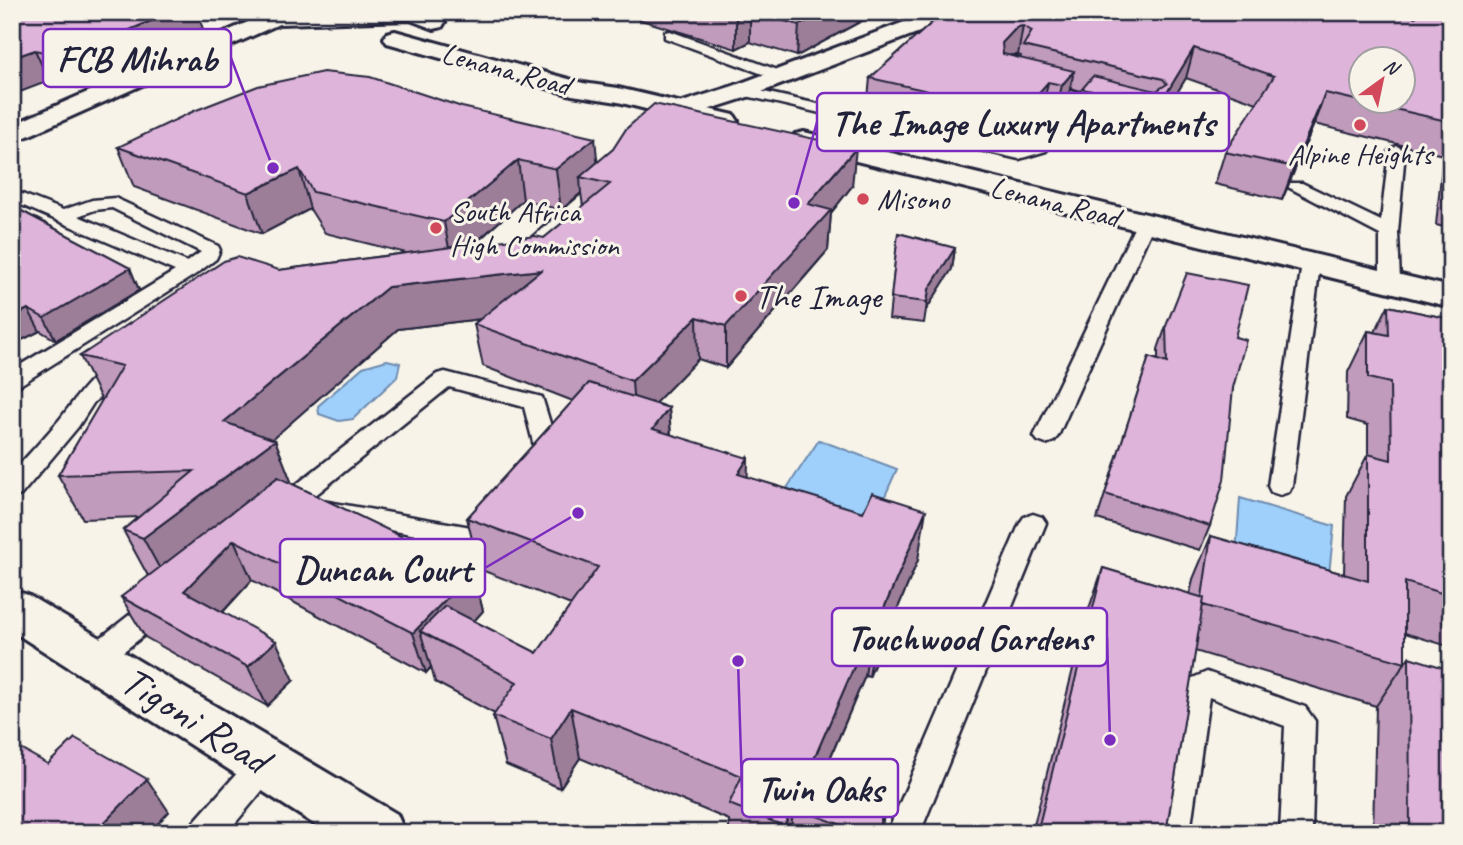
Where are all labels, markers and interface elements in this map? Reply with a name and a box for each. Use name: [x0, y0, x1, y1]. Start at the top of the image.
callout: FCB Mihrab: [43, 29, 231, 87]
street label: Lenana Road: [438, 34, 578, 105]
text: FCB Mihrab: [57, 35, 220, 82]
north arrow: [1348, 46, 1418, 116]
text: N: [1379, 53, 1405, 82]
callout: The Image Luxury Apartments: [817, 93, 1229, 151]
text: The Image Luxury Apartments: [831, 99, 1219, 146]
marker: Alpine Heights: [1352, 117, 1368, 133]
place label: Alpine Heights: [1288, 135, 1435, 173]
street label: Lenana Road: [987, 168, 1127, 237]
place label: Misono: [877, 180, 951, 218]
marker: Misono: [855, 191, 871, 207]
place label: South Africa High Commission: [450, 192, 620, 264]
marker: South Africa High Commission: [428, 220, 444, 236]
place label: The Image: [755, 274, 884, 319]
marker: The Image: [733, 288, 749, 304]
callout: Duncan Court: [280, 539, 485, 597]
text: Duncan Court: [294, 545, 476, 592]
callout: Touchwood Gardens: [832, 608, 1107, 666]
text: Touchwood Gardens: [847, 614, 1096, 661]
street label: Tigoni Road: [111, 654, 283, 789]
callout: Twin Oaks: [742, 759, 898, 817]
text: Twin Oaks: [757, 765, 887, 812]

